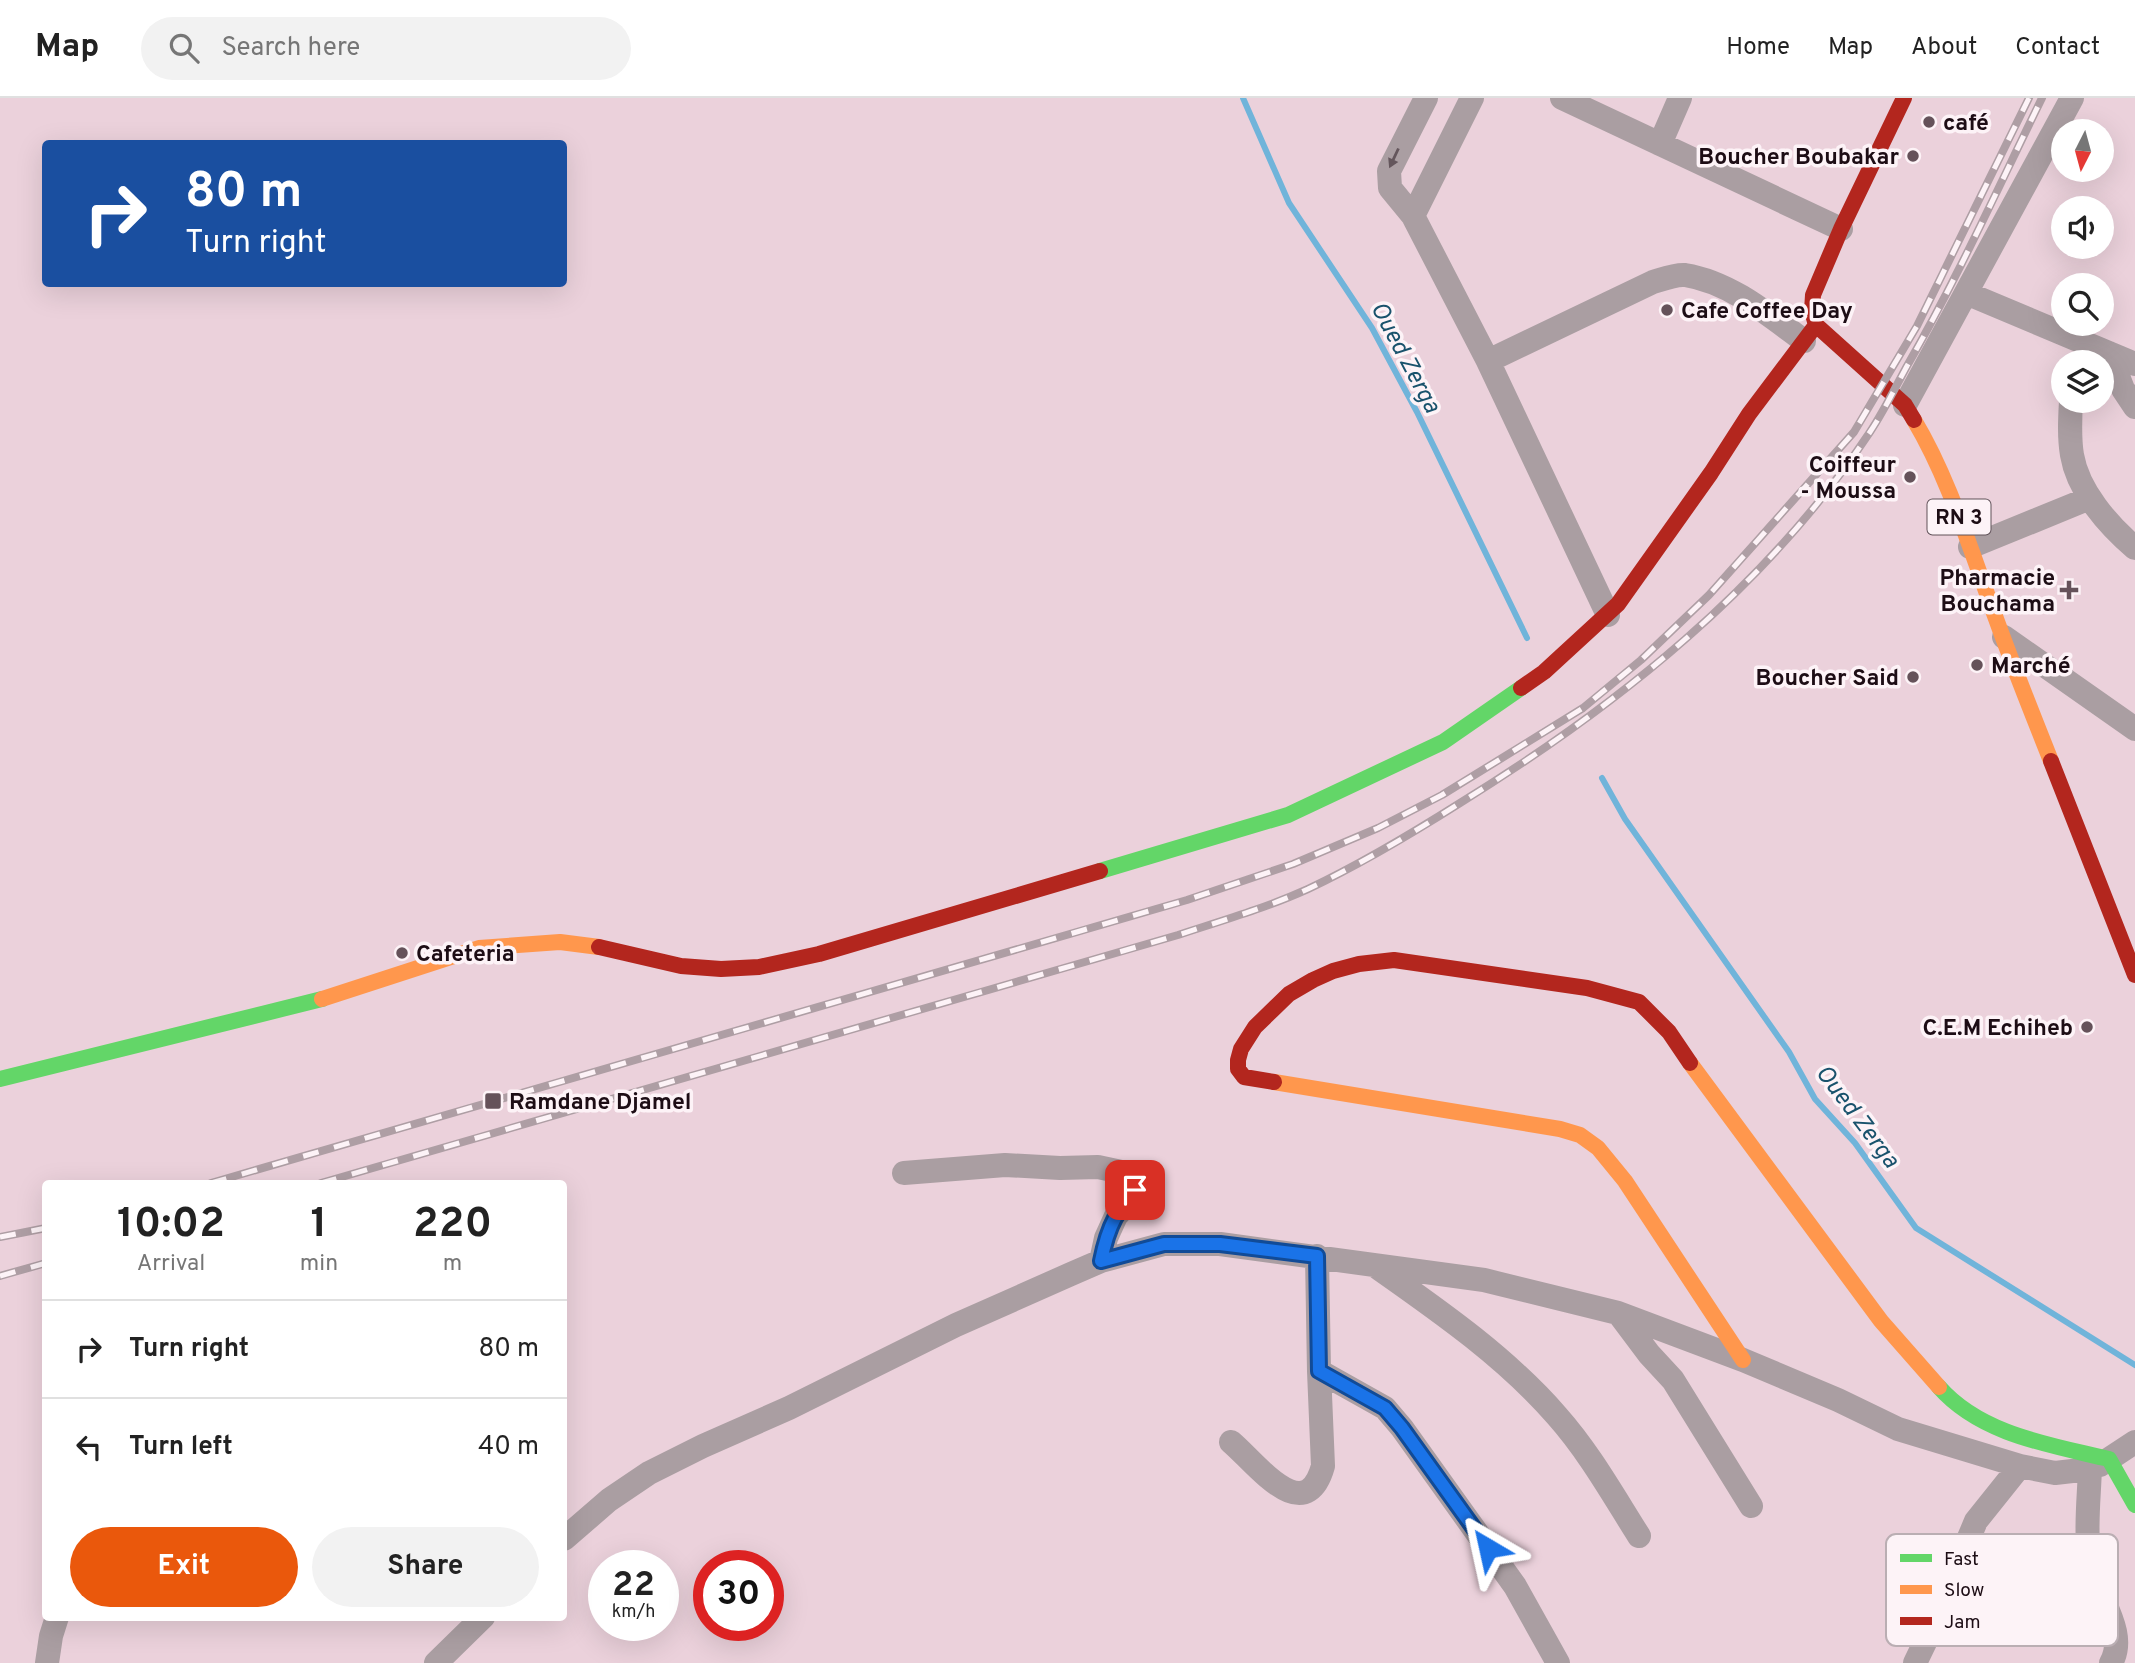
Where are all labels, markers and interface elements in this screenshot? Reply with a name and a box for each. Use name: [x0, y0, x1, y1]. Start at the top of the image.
search box: [141, 17, 631, 80]
text: Map: [35, 27, 99, 69]
icon: search: [165, 29, 203, 67]
text: Search here: [221, 32, 360, 65]
text: Home: [1726, 33, 1790, 63]
text: Map: [1828, 33, 1873, 63]
text: About: [1911, 33, 1977, 63]
text: Contact: [2015, 33, 2100, 63]
place label: café: [1943, 110, 1989, 139]
marker: café: [1921, 114, 1937, 130]
north arrow: [2051, 119, 2114, 182]
map controls: [2051, 119, 2114, 413]
place label: Boucher Boubakar: [1698, 144, 1899, 173]
one-way arrow: [1388, 148, 1400, 168]
marker: Boucher Boubakar: [1905, 148, 1921, 164]
text: 80 m: [185, 163, 302, 225]
icon: right: [70, 168, 161, 259]
button: sound: [2051, 196, 2114, 259]
text: Turn right: [185, 224, 327, 264]
button: search: [2051, 273, 2114, 336]
water label: Oued Zerga: [1362, 297, 1446, 419]
place label: Cafe Coffee Day: [1681, 298, 1853, 327]
marker: Cafe Coffee Day: [1659, 302, 1675, 318]
button: layers: [2051, 350, 2114, 413]
place label: Coiffeur - Moussa: [1800, 452, 1896, 507]
marker: Coiffeur - Moussa: [1902, 469, 1918, 485]
road number: RN 3: [1927, 500, 1990, 534]
place label: Pharmacie Bouchama: [1940, 565, 2055, 620]
marker: Pharmacie Bouchama: [2061, 582, 2077, 598]
place label: Marché: [1991, 653, 2071, 682]
marker: Marché: [1969, 657, 1985, 673]
place label: Boucher Said: [1755, 665, 1899, 694]
marker: Boucher Said: [1905, 669, 1921, 685]
place label: Cafeteria: [416, 941, 515, 970]
marker: Cafeteria: [394, 945, 410, 961]
place label: C.E.M Echiheb: [1922, 1015, 2073, 1044]
marker: C.E.M Echiheb: [2079, 1019, 2095, 1035]
water label: Oued Zerga: [1808, 1060, 1905, 1175]
place label: Ramdane Djamel: [509, 1089, 692, 1118]
marker: Ramdane Djamel: [483, 1091, 503, 1111]
pin: [1105, 1160, 1165, 1220]
icon: arrive: [1116, 1171, 1154, 1209]
text: 10:02: [117, 1199, 225, 1252]
text: 1: [311, 1199, 327, 1252]
text: 220: [413, 1199, 492, 1252]
text: Arrival: [137, 1250, 205, 1279]
text: min: [300, 1250, 338, 1279]
text: m: [443, 1250, 462, 1279]
icon: right: [70, 1330, 108, 1368]
text: Turn right: [129, 1333, 249, 1366]
text: 80 m: [479, 1333, 539, 1366]
icon: left: [70, 1428, 108, 1466]
text: Turn left: [129, 1431, 233, 1464]
text: 40 m: [478, 1431, 539, 1464]
position arrow: [1451, 1511, 1525, 1585]
button: Exit: [70, 1527, 298, 1607]
button: Share: [312, 1527, 539, 1607]
legend: [1886, 1534, 2118, 1646]
text: Fast: [1944, 1548, 1979, 1572]
speed limit sign: 30: [693, 1550, 784, 1641]
text: 22: [612, 1564, 655, 1608]
text: Slow: [1944, 1579, 1984, 1603]
text: km/h: [612, 1601, 655, 1624]
text: Jam: [1944, 1611, 1981, 1635]

